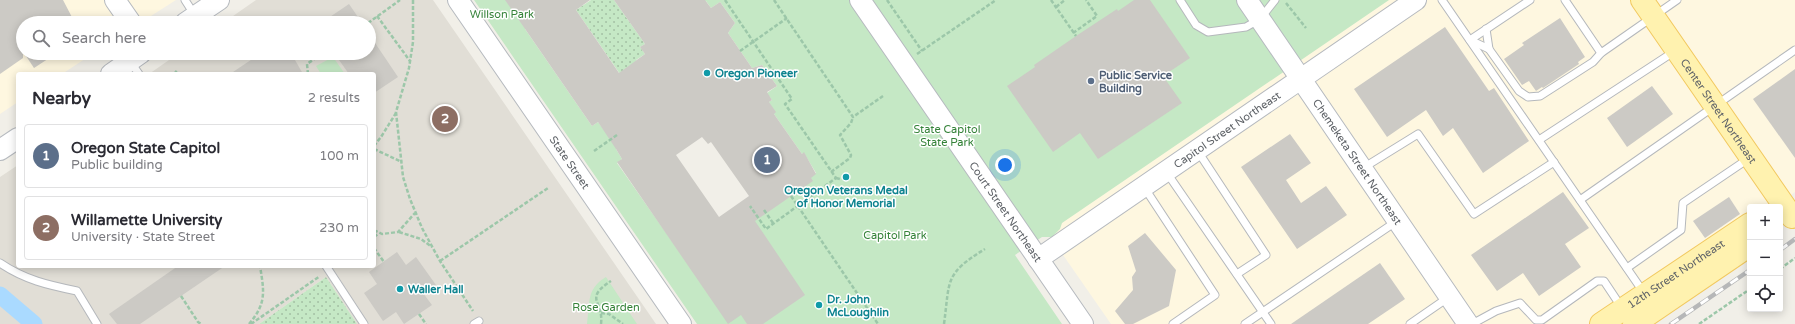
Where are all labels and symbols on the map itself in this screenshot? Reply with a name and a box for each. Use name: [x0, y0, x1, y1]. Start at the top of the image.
park label: Willson Park: [470, 8, 534, 21]
street label: Center Street Northeast: [1678, 56, 1759, 166]
place label: Oregon Pioneer: [715, 67, 798, 81]
marker: Oregon Pioneer: [702, 68, 712, 78]
place label: Public Service Building: [1099, 69, 1173, 96]
marker: Public Service Building: [1086, 76, 1096, 86]
street label: Capitol Street Northeast: [1171, 89, 1283, 171]
street label: Chemeketa Street Northeast: [1310, 97, 1404, 227]
pin: 2: [432, 104, 458, 134]
park label: State Capitol State Park: [913, 123, 981, 149]
street label: State Street: [546, 134, 592, 192]
pin: 1: [754, 145, 780, 175]
your location: [995, 155, 1015, 175]
street label: Court Street Northeast: [966, 159, 1044, 265]
marker: Oregon Veterans Medal of Honor Memorial: [841, 172, 851, 182]
place label: Oregon Veterans Medal of Honor Memorial: [784, 184, 908, 210]
park label: Capitol Park: [863, 229, 927, 242]
street label: 12th Street Northeast: [1625, 237, 1727, 312]
place label: Waller Hall: [408, 283, 464, 296]
marker: Waller Hall: [395, 284, 405, 294]
place label: Dr. John McLoughlin: [827, 293, 889, 320]
marker: Dr. John McLoughlin: [814, 300, 824, 310]
park label: Rose Garden: [572, 301, 640, 314]

